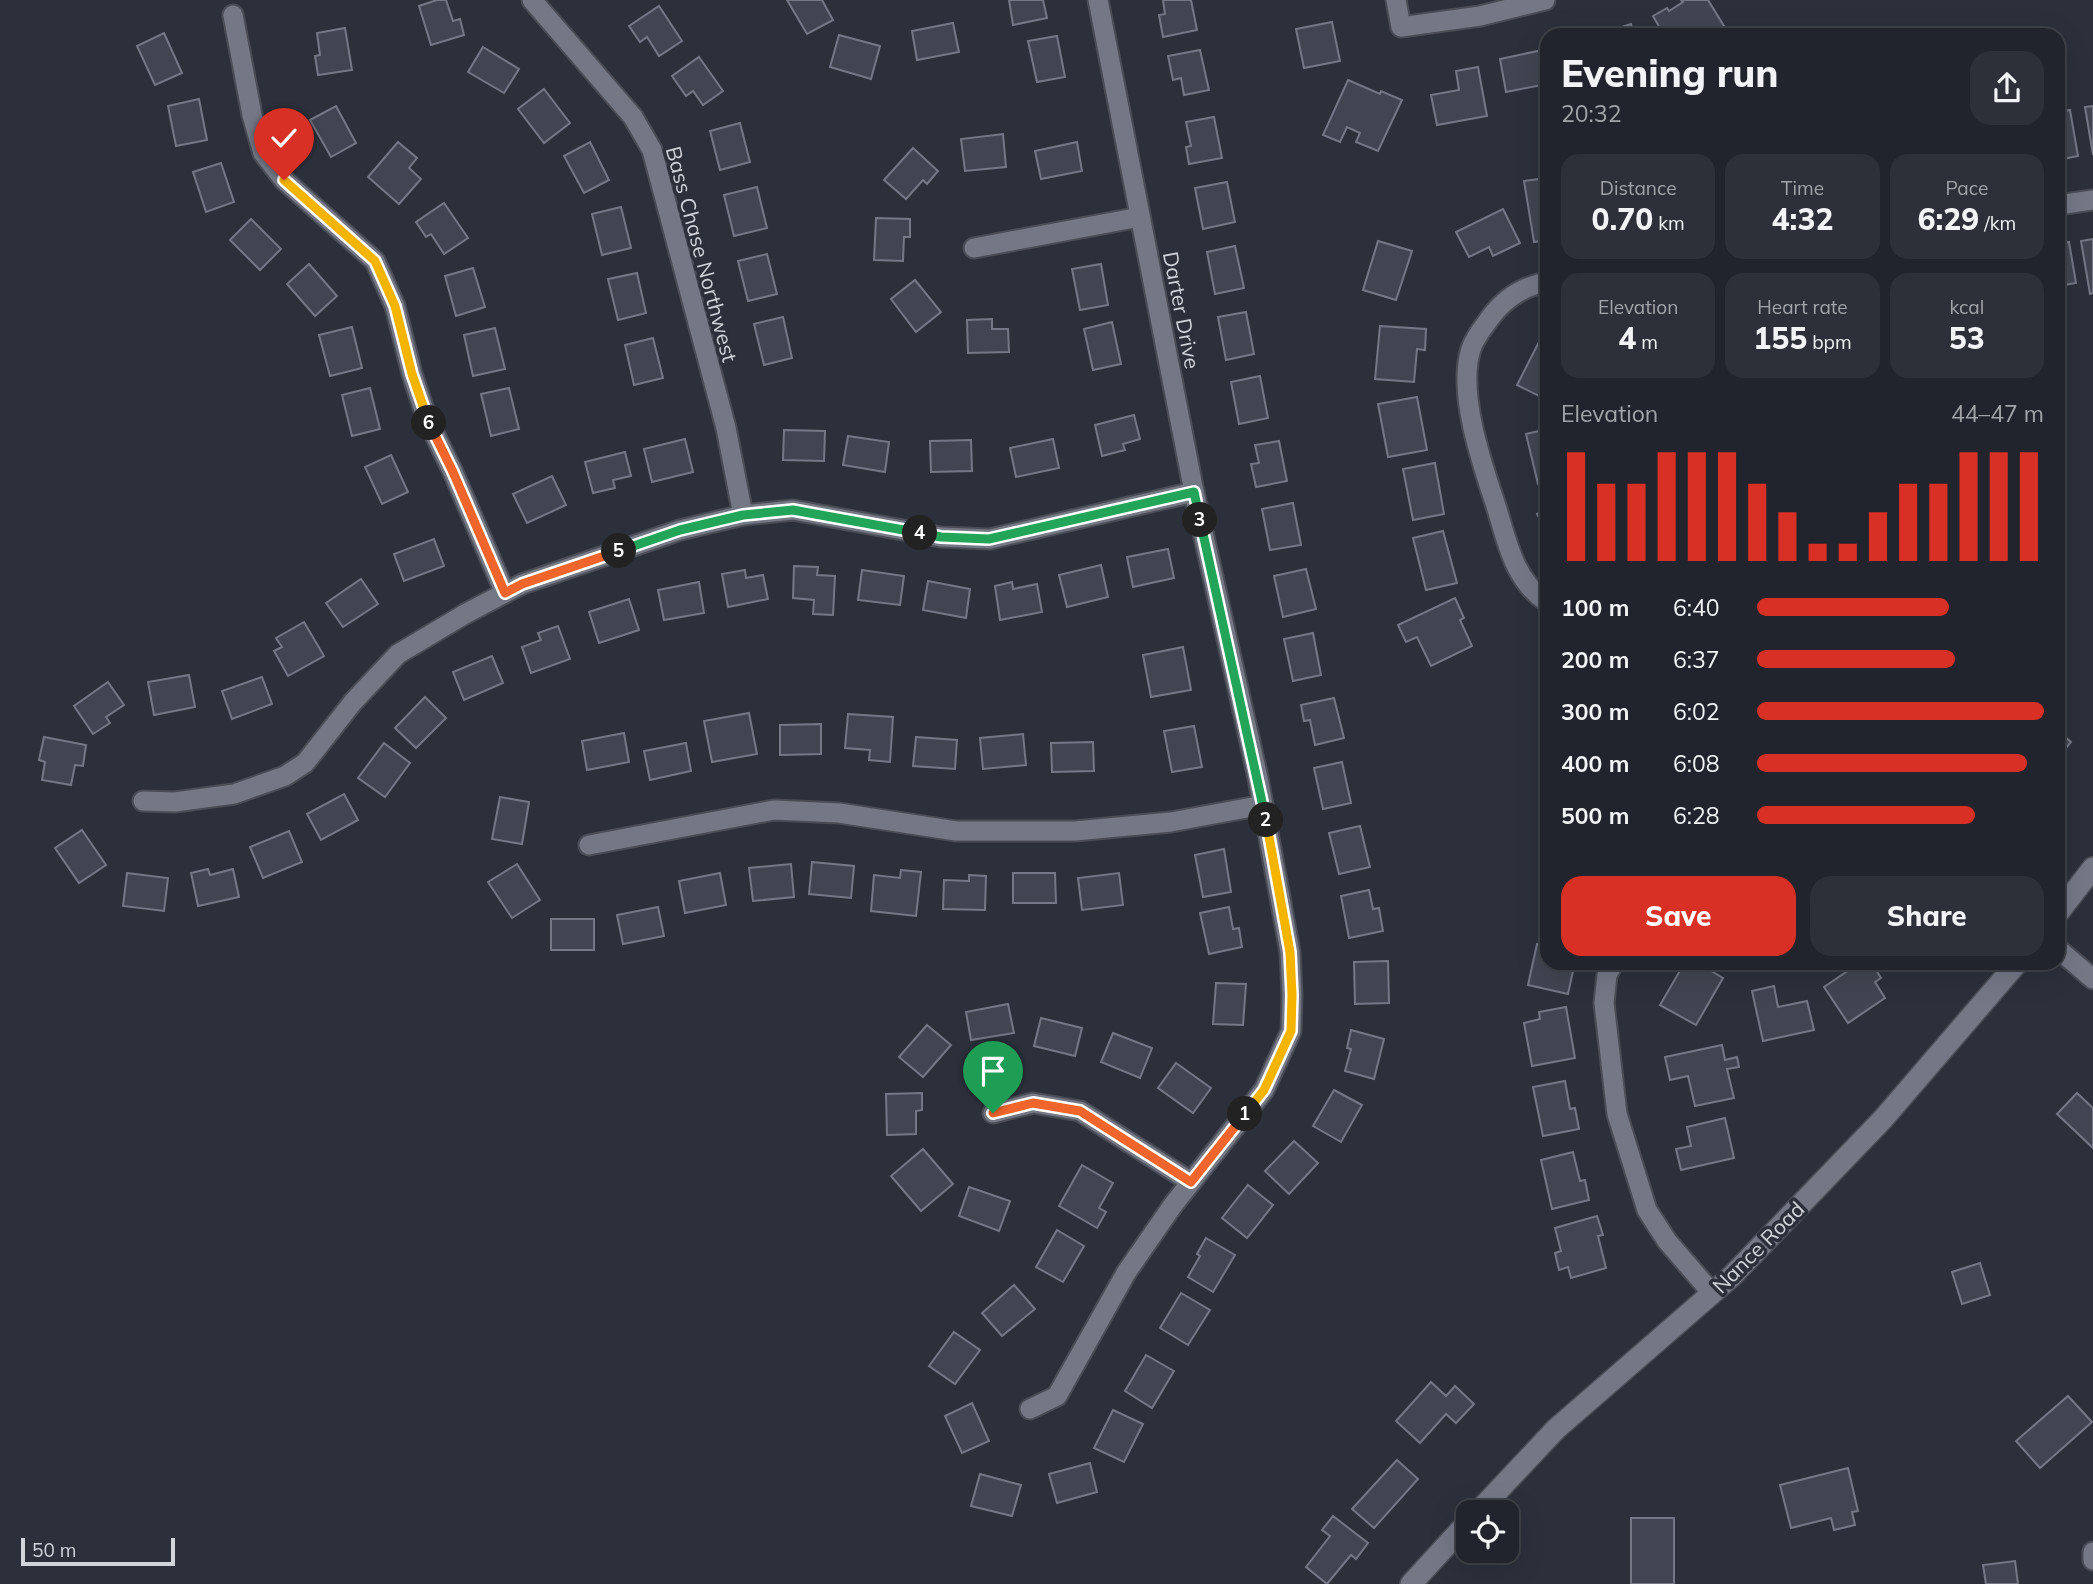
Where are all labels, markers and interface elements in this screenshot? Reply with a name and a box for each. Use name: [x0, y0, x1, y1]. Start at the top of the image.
text: Evening run: [1561, 49, 1779, 97]
button: share: [1970, 51, 2044, 125]
text: 20:32: [1561, 99, 1621, 128]
pin: [254, 108, 314, 180]
icon: check: [265, 119, 303, 157]
street label: Bass Chase Northwest: [661, 143, 743, 365]
text: Distance: [1600, 176, 1677, 200]
text: Time: [1781, 176, 1824, 200]
text: Pace: [1945, 176, 1988, 200]
text: 0.70: [1592, 200, 1653, 238]
text: 4:32: [1772, 200, 1833, 238]
text: 6:29: [1918, 200, 1979, 238]
text: km: [1653, 211, 1685, 235]
text: /km: [1979, 211, 2016, 235]
street label: Darter Drive: [1158, 249, 1206, 371]
text: Elevation: [1598, 295, 1678, 319]
text: Heart rate: [1757, 295, 1848, 319]
text: kcal: [1949, 295, 1984, 319]
text: 4: [1618, 319, 1636, 357]
text: 155: [1753, 319, 1807, 357]
text: 53: [1949, 319, 1985, 357]
text: m: [1636, 330, 1658, 354]
text: bpm: [1807, 330, 1852, 354]
text: Elevation: [1561, 399, 1658, 428]
text: 44–47 m: [1951, 399, 2044, 428]
pin: 6: [412, 406, 446, 440]
text: 6: [423, 410, 434, 434]
pin: 3: [1182, 503, 1218, 538]
text: 3: [1194, 507, 1205, 531]
pin: 4: [902, 516, 937, 550]
text: 4: [914, 520, 925, 544]
pin: 5: [602, 534, 636, 568]
text: 5: [613, 538, 624, 562]
text: 100 m: [1561, 593, 1629, 622]
text: 6:40: [1673, 593, 1720, 622]
text: 200 m: [1561, 645, 1629, 674]
text: 6:37: [1673, 645, 1720, 674]
text: 300 m: [1561, 697, 1629, 726]
text: 6:02: [1673, 697, 1720, 726]
text: 400 m: [1561, 749, 1629, 778]
text: 6:08: [1673, 749, 1720, 778]
text: 500 m: [1561, 801, 1629, 830]
text: 6:28: [1673, 801, 1720, 830]
pin: 2: [1248, 802, 1284, 838]
text: 2: [1260, 807, 1271, 831]
button: Save: [1561, 876, 1796, 956]
button: Share: [1810, 876, 2044, 956]
pin: [963, 1041, 1023, 1113]
icon: arrive: [974, 1052, 1012, 1090]
pin: 1: [1228, 1096, 1262, 1132]
text: 1: [1239, 1101, 1250, 1125]
street label: Nance Road: [1707, 1196, 1809, 1298]
map controls: [1456, 1500, 1519, 1563]
button: locate: [1456, 1500, 1519, 1563]
scale bar: [21, 1535, 175, 1567]
text: 50 m: [32, 1538, 76, 1562]

